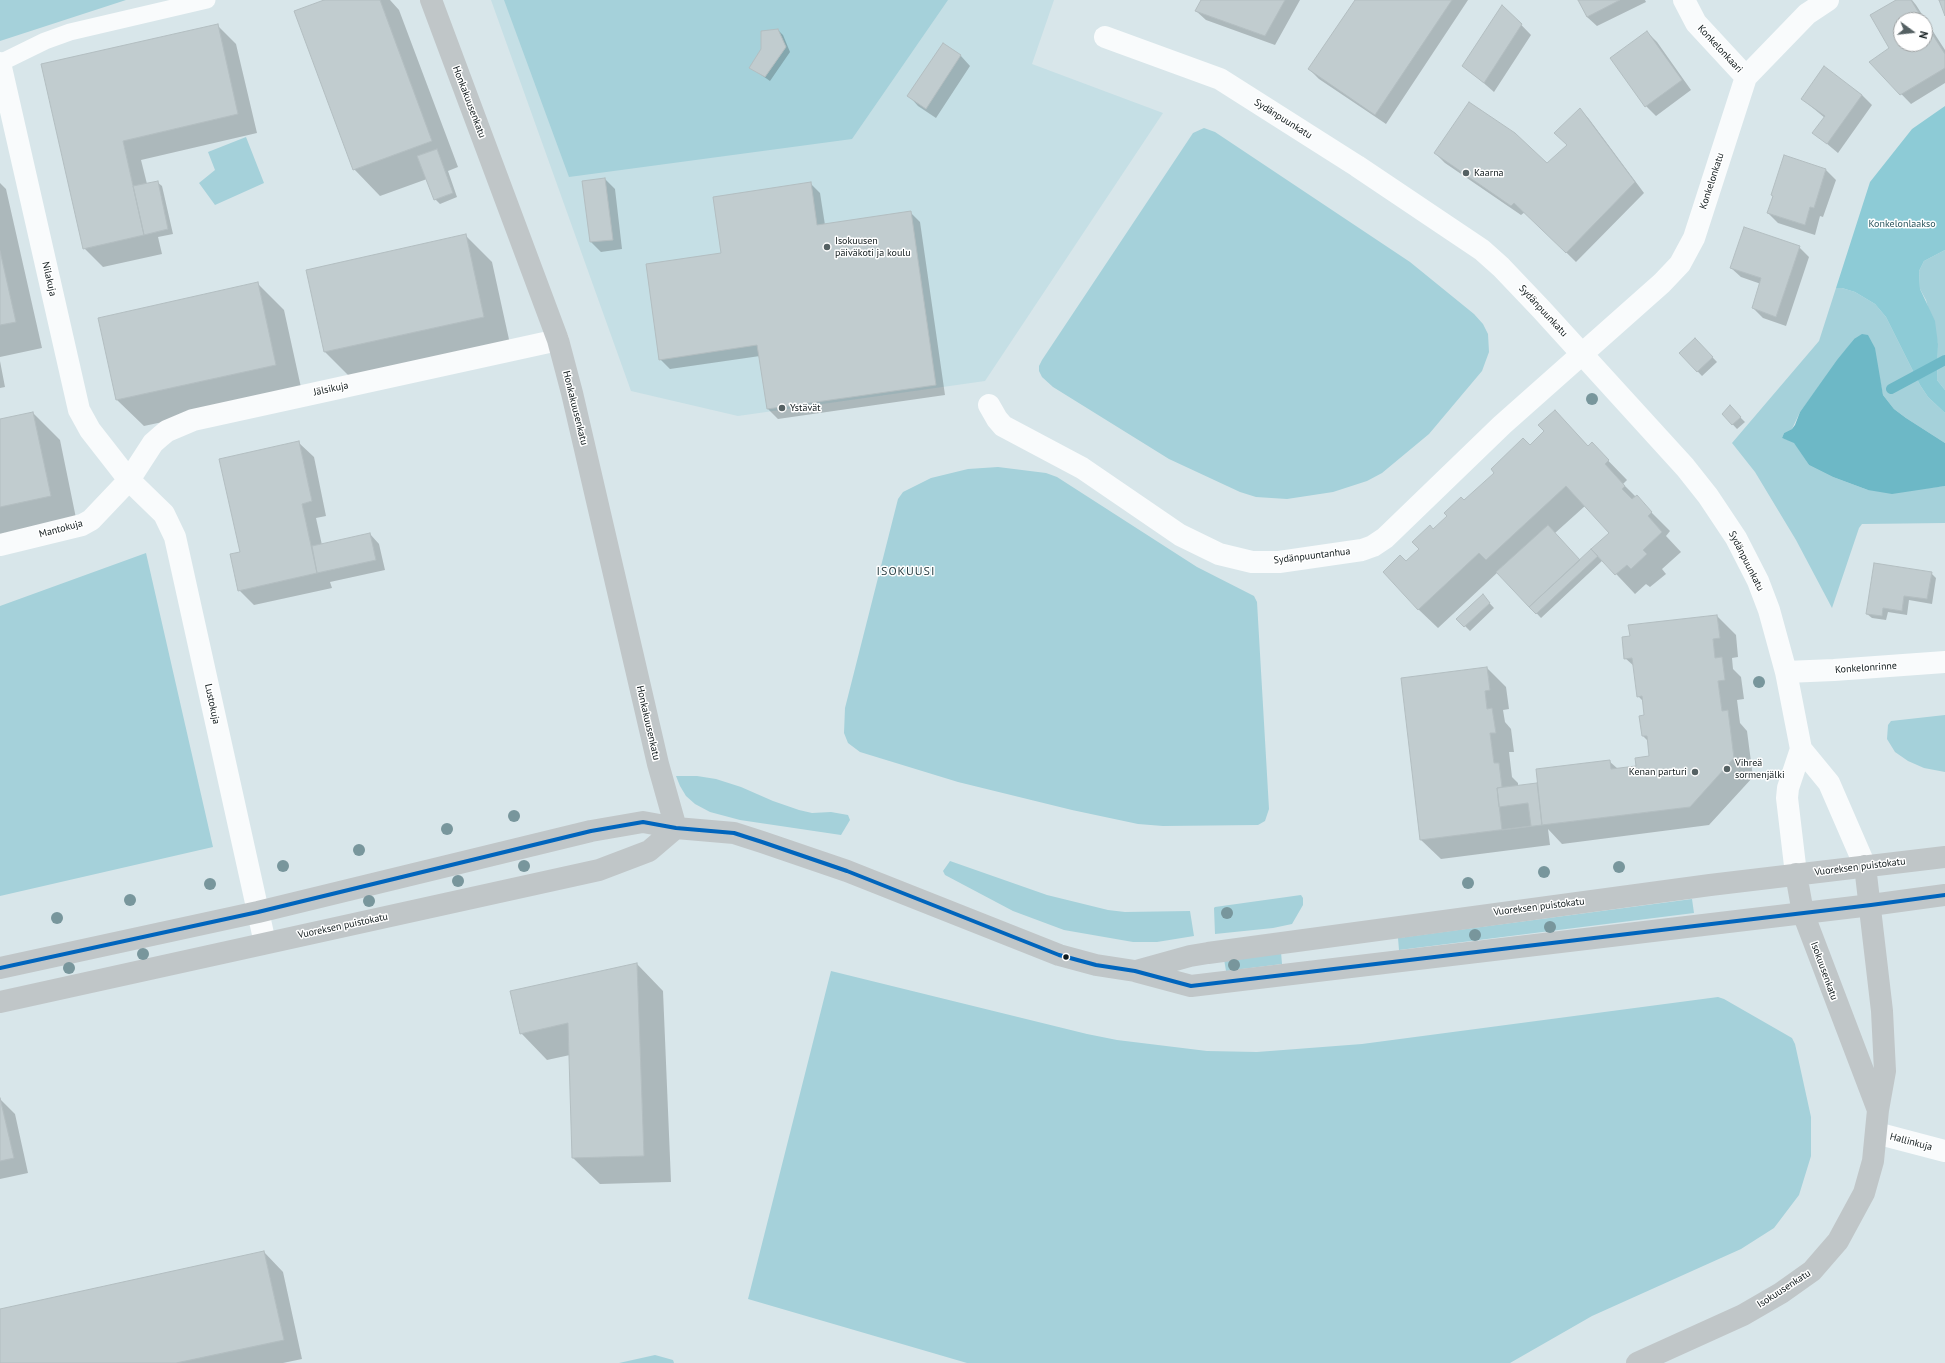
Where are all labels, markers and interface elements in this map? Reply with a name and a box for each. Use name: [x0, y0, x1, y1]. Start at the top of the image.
north arrow: [1893, 12, 1933, 52]
street label: Konkelonkaari: [1695, 23, 1745, 75]
text: N: [1916, 30, 1931, 40]
street label: Honkakuusenkatu: [450, 64, 488, 140]
street label: Sydänpuunkatu: [1252, 96, 1314, 142]
street label: Konkelonkatu: [1697, 151, 1727, 211]
place label: Kaarna: [1474, 167, 1504, 179]
marker: Kaarna: [1461, 168, 1471, 178]
park label: Konkelonlaakso: [1868, 218, 1936, 230]
place label: Isokuusen päiväkoti ja koulu: [835, 235, 911, 258]
marker: Isokuusen päiväkoti ja koulu: [822, 242, 832, 252]
street label: Nilakuja: [39, 261, 59, 297]
street label: Sydänpuunkatu: [1516, 283, 1570, 339]
street label: Honkakuusenkatu: [560, 370, 590, 446]
street label: Jälsikuja: [312, 379, 350, 399]
place label: Ystävät: [790, 402, 821, 414]
marker: Ystävät: [777, 403, 787, 413]
street label: Mantokuja: [38, 517, 84, 541]
street label: Sydänpuunkatu: [1726, 529, 1766, 593]
street label: Sydänpuuntanhua: [1273, 545, 1351, 567]
district label: ISOKUUSI: [877, 565, 935, 579]
street label: Konkelonrinne: [1835, 660, 1897, 676]
street label: Lustokuja: [202, 683, 222, 725]
street label: Honkakuusenkatu: [634, 685, 662, 761]
place label: Vihreä sormenjälki: [1735, 757, 1785, 780]
marker: Vihreä sormenjälki: [1722, 764, 1732, 774]
place label: Kenan parturi: [1629, 766, 1687, 778]
marker: Kenan parturi: [1690, 767, 1700, 777]
street label: Vuoreksen puistokatu: [1814, 855, 1906, 879]
street label: Vuoreksen puistokatu: [1493, 895, 1585, 919]
street label: Vuoreksen puistokatu: [297, 911, 389, 941]
street label: Isokuusenkatu: [1808, 940, 1840, 1002]
unlabelled marker: [1061, 952, 1071, 962]
street label: Hallinkuja: [1888, 1131, 1934, 1153]
street label: Isokuusenkatu: [1755, 1267, 1813, 1311]

